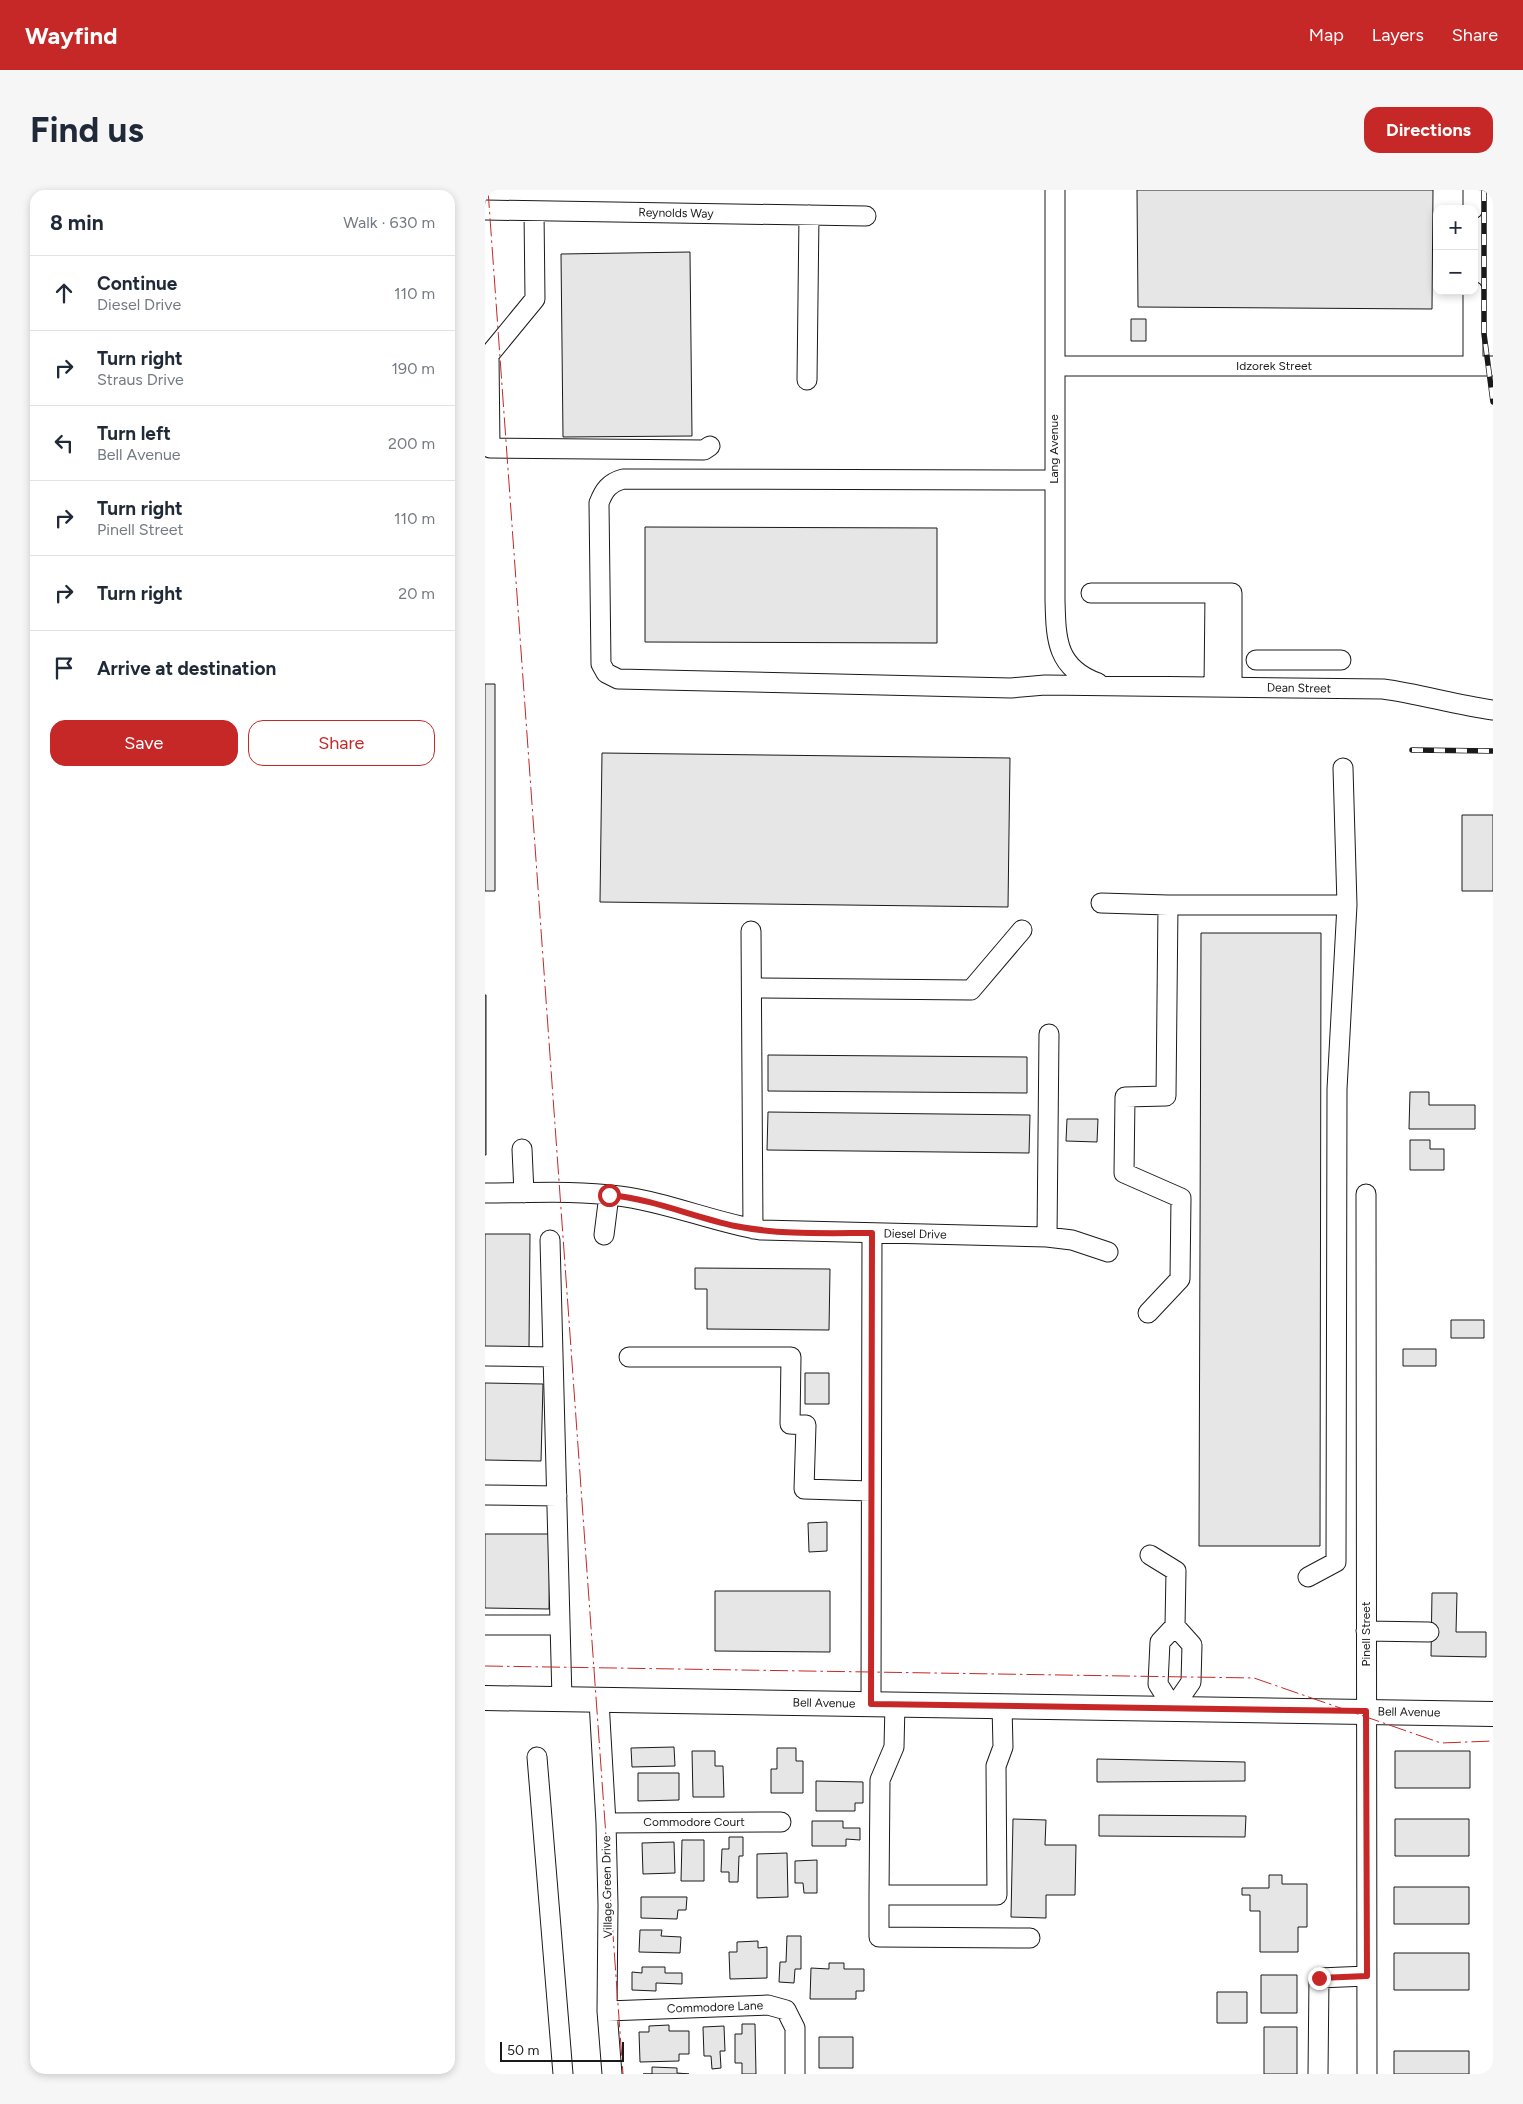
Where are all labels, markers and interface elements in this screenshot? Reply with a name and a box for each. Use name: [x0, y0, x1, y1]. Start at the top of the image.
text: Wayfind: [25, 21, 118, 50]
text: Map: [1309, 24, 1344, 46]
text: Layers: [1372, 24, 1424, 46]
text: Share: [1452, 24, 1498, 46]
button: Directions: [1364, 107, 1493, 153]
text: Find us: [30, 109, 144, 151]
street label: Reynolds Way: [638, 205, 715, 221]
map controls: [1433, 205, 1478, 295]
button: +: [1433, 205, 1478, 250]
text: 8 min: [50, 210, 104, 235]
text: Walk · 630 m: [343, 213, 435, 232]
button: −: [1433, 250, 1478, 295]
text: Continue: [97, 272, 177, 295]
icon: ahead: [50, 279, 78, 307]
text: 110 m: [394, 284, 435, 303]
text: Diesel Drive: [97, 295, 181, 314]
text: Turn right: [97, 347, 183, 370]
icon: right: [50, 354, 78, 382]
text: 190 m: [392, 359, 435, 378]
street label: Idzorek Street: [1236, 359, 1313, 373]
text: Straus Drive: [97, 370, 184, 389]
street label: Lang Avenue: [1047, 414, 1061, 484]
text: Turn left: [97, 422, 171, 445]
icon: left: [50, 429, 78, 457]
text: 200 m: [388, 434, 435, 453]
text: Bell Avenue: [97, 445, 181, 464]
text: Turn right: [97, 497, 183, 520]
icon: right: [50, 504, 78, 532]
text: 110 m: [394, 509, 435, 528]
text: Pinell Street: [97, 520, 183, 539]
icon: right: [50, 579, 78, 607]
text: Turn right: [97, 582, 183, 605]
text: 20 m: [398, 584, 435, 603]
icon: arrive: [50, 654, 78, 682]
text: Arrive at destination: [97, 657, 276, 680]
street label: Dean Street: [1267, 680, 1332, 696]
button: Save: [50, 720, 238, 766]
button: Share: [248, 720, 435, 766]
route start: [598, 1184, 621, 1207]
street label: Diesel Drive: [883, 1226, 947, 1242]
street label: Pinell Street: [1359, 1601, 1373, 1666]
street label: Bell Avenue: [793, 1695, 856, 1711]
street label: Bell Avenue: [1378, 1704, 1441, 1720]
street label: Commodore Court: [643, 1815, 745, 1829]
street label: Village Green Drive: [599, 1835, 615, 1938]
route end: [1308, 1967, 1331, 1990]
street label: Commodore Lane: [667, 1998, 764, 2016]
scale bar: [500, 2039, 624, 2062]
text: 50 m: [507, 2042, 539, 2059]

